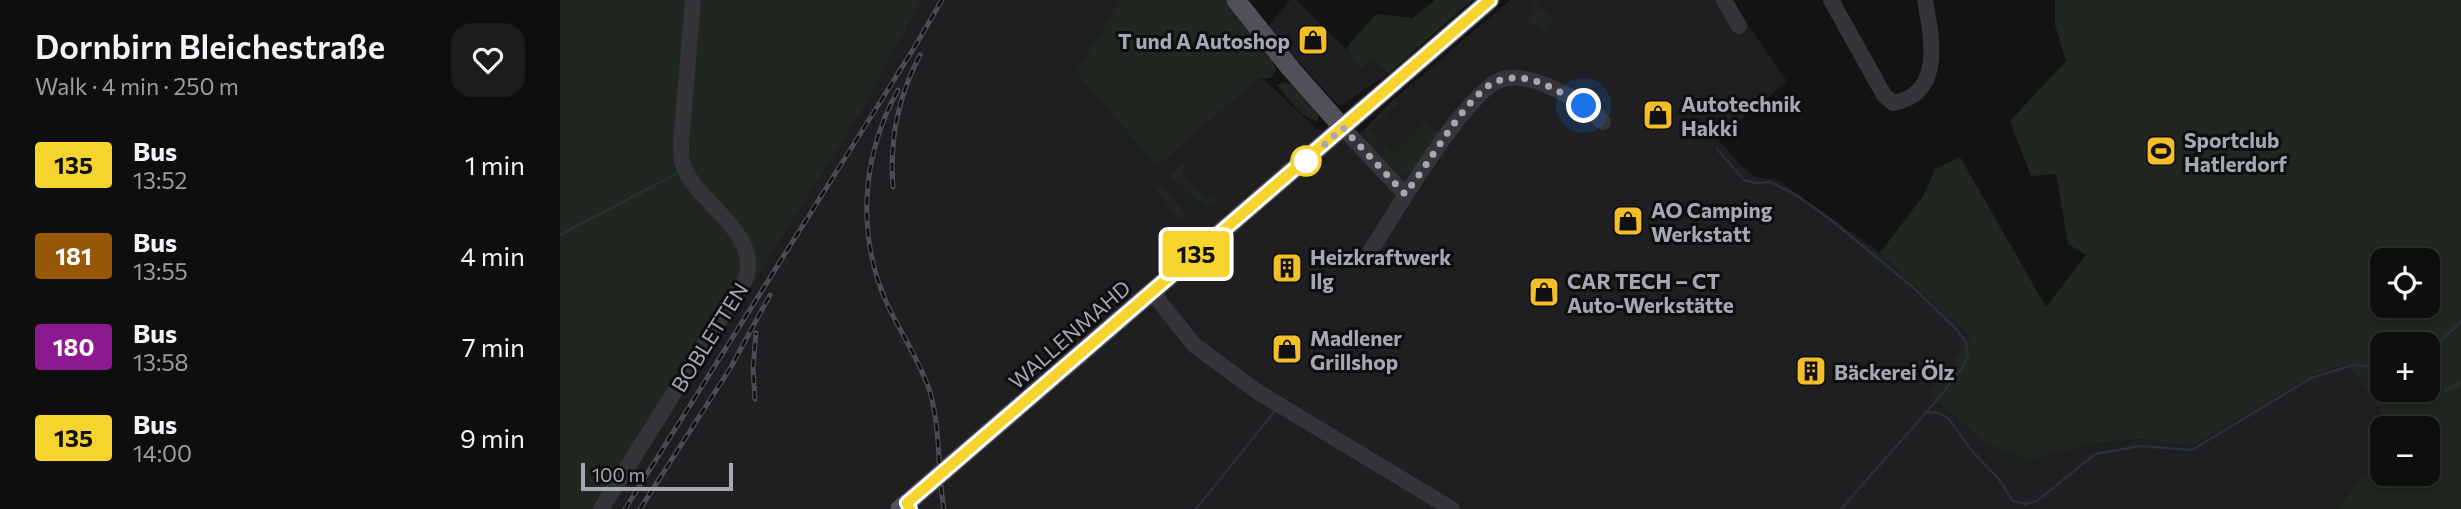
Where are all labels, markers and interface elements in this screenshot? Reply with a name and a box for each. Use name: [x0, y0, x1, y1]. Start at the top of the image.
button: heart: [451, 23, 525, 97]
shop icon: T und A Autoshop: [1296, 23, 1330, 57]
text: Dornbirn Bleichestraße: [35, 25, 385, 66]
place label: T und A Autoshop: [1118, 28, 1290, 53]
text: Walk · 4 min · 250 m: [35, 72, 239, 100]
your location: [1566, 88, 1601, 123]
place label: Autotechnik Hakki: [1681, 91, 1801, 140]
shop icon: Autotechnik Hakki: [1641, 98, 1675, 132]
place label: Sportclub Hatlerdorf: [2184, 127, 2287, 176]
sports icon: Sportclub Hatlerdorf: [2144, 134, 2178, 168]
text: Bus: [133, 135, 177, 166]
unlabelled marker: [1291, 146, 1321, 176]
text: 1 min: [465, 149, 525, 180]
text: 135: [54, 150, 93, 179]
text: 13:52: [133, 166, 187, 194]
place label: AO Camping Werkstatt: [1651, 197, 1773, 246]
shop icon: AO Camping Werkstatt: [1611, 204, 1645, 238]
text: Bus: [133, 226, 177, 257]
line badge: 135: [1156, 231, 1236, 277]
text: 135: [1177, 239, 1215, 268]
text: 4 min: [460, 240, 525, 271]
text: 181: [55, 241, 92, 270]
place label: Heizkraftwerk Ilg: [1310, 244, 1451, 293]
map controls: [2370, 248, 2440, 486]
button: locate: [2370, 248, 2440, 318]
building icon: Heizkraftwerk Ilg: [1270, 251, 1304, 285]
text: 13:55: [133, 257, 188, 285]
place label: CAR TECH – CT Auto-Werkstätte: [1567, 268, 1734, 317]
street label: WALLENMAHD: [1003, 275, 1135, 393]
shop icon: CAR TECH – CT Auto-Werkstätte: [1527, 275, 1561, 309]
street label: BOBLETTEN: [666, 278, 752, 396]
text: Bus: [133, 317, 177, 348]
place label: Madlener Grillshop: [1310, 325, 1402, 374]
text: 7 min: [462, 331, 525, 362]
text: 180: [53, 332, 94, 361]
shop icon: Madlener Grillshop: [1270, 332, 1304, 366]
button: +: [2370, 332, 2440, 402]
text: 13:58: [133, 348, 189, 376]
building icon: Bäckerei Ölz: [1794, 354, 1828, 388]
place label: Bäckerei Ölz: [1834, 359, 1955, 384]
text: Bus: [133, 408, 177, 439]
button: −: [2370, 416, 2440, 486]
text: 9 min: [460, 422, 525, 453]
text: 135: [54, 423, 93, 452]
text: 14:00: [133, 439, 192, 467]
scale bar: [581, 460, 733, 492]
text: 100 m: [592, 463, 645, 486]

